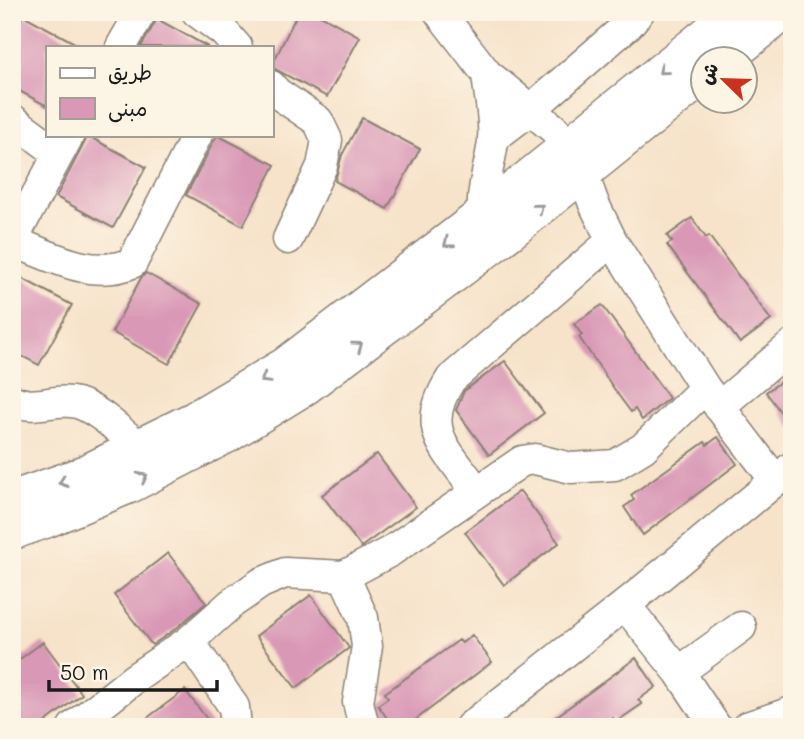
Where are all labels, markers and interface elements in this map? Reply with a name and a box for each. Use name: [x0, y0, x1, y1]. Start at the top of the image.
legend: [46, 46, 273, 136]
north arrow: [688, 46, 758, 116]
text: طريق: [108, 58, 152, 85]
text: ش: [692, 59, 724, 88]
one-way arrow: [659, 62, 672, 74]
text: مبنى: [108, 94, 147, 123]
one-way arrow: [530, 204, 543, 216]
one-way arrow: [443, 234, 455, 247]
one-way arrow: [350, 342, 362, 354]
one-way arrow: [260, 370, 273, 383]
one-way arrow: [136, 472, 149, 486]
one-way arrow: [57, 474, 70, 488]
scale bar: [49, 648, 217, 692]
text: 50 m: [60, 658, 109, 685]

